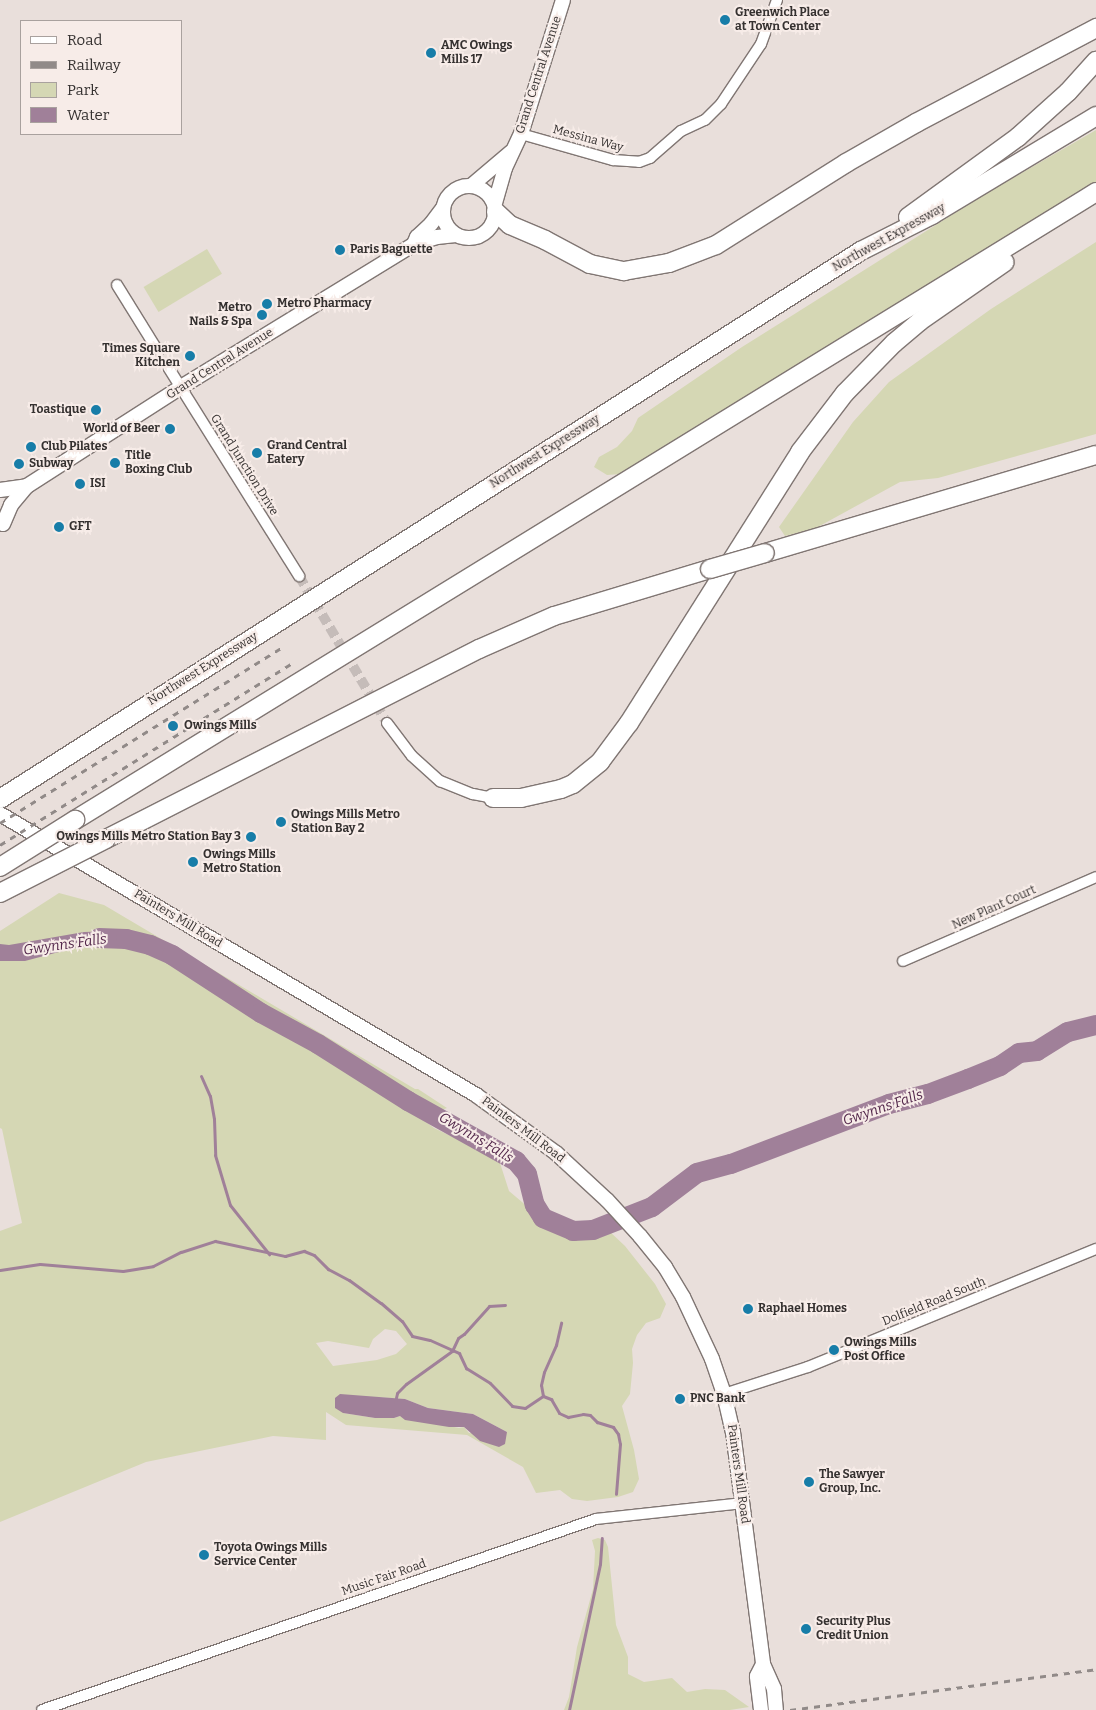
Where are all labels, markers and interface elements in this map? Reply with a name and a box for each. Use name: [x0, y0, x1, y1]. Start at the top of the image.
place label: Greenwich Place at Town Center: [735, 6, 829, 34]
street label: Grand Central Avenue: [513, 14, 565, 136]
marker: Greenwich Place at Town Center: [719, 14, 731, 26]
legend: [20, 20, 182, 135]
text: Road: [67, 31, 102, 49]
place label: AMC Owings Mills 17: [441, 39, 512, 67]
marker: AMC Owings Mills 17: [425, 47, 437, 59]
text: Railway: [67, 56, 121, 74]
text: Park: [67, 81, 99, 99]
text: Water: [67, 106, 109, 124]
street label: Messina Way: [551, 123, 625, 155]
street label: Northwest Expressway: [830, 201, 948, 275]
place label: Paris Baguette: [350, 243, 433, 257]
marker: Paris Baguette: [334, 244, 346, 256]
place label: Metro Pharmacy: [277, 297, 371, 311]
marker: Metro Pharmacy: [261, 298, 273, 310]
place label: Metro Nails & Spa: [189, 301, 252, 329]
marker: Metro Nails & Spa: [256, 309, 268, 321]
street label: Grand Central Avenue: [164, 325, 276, 403]
place label: Times Square Kitchen: [102, 342, 180, 370]
marker: Times Square Kitchen: [184, 350, 196, 362]
place label: Toastique: [30, 403, 86, 417]
marker: Toastique: [90, 404, 102, 416]
street label: Grand Junction Drive: [207, 412, 281, 518]
street label: Northwest Expressway: [487, 412, 603, 492]
place label: World of Beer: [83, 422, 160, 436]
marker: World of Beer: [164, 423, 176, 435]
place label: Grand Central Eatery: [267, 439, 347, 467]
place label: Club Pilates: [41, 440, 107, 454]
marker: Club Pilates: [25, 441, 37, 453]
marker: Grand Central Eatery: [251, 447, 263, 459]
place label: Title Boxing Club: [125, 449, 192, 477]
place label: Subway: [29, 457, 73, 471]
marker: Title Boxing Club: [109, 457, 121, 469]
marker: Subway: [13, 458, 25, 470]
place label: ISI: [90, 477, 106, 491]
marker: ISI: [74, 478, 86, 490]
place label: GFT: [69, 520, 92, 534]
marker: GFT: [53, 521, 65, 533]
street label: Northwest Expressway: [145, 629, 261, 709]
marker: Owings Mills: [166, 719, 180, 733]
place label: Owings Mills: [184, 719, 257, 733]
place label: Owings Mills Metro Station Bay 2: [291, 808, 400, 836]
marker: Owings Mills Metro Station Bay 2: [275, 816, 287, 828]
place label: Owings Mills Metro Station Bay 3: [56, 830, 241, 844]
marker: Owings Mills Metro Station Bay 3: [245, 831, 257, 843]
place label: Owings Mills Metro Station: [203, 848, 281, 876]
marker: Owings Mills Metro Station: [187, 856, 199, 868]
street label: New Plant Court: [950, 883, 1038, 933]
street label: Painters Mill Road: [131, 887, 225, 951]
water label: Gwynns Falls: [22, 931, 108, 959]
water label: Gwynns Falls: [841, 1086, 925, 1130]
street label: Painters Mill Road: [479, 1094, 567, 1166]
water label: Gwynns Falls: [436, 1109, 516, 1167]
street label: Dolfield Road South: [880, 1275, 988, 1329]
place label: Raphael Homes: [758, 1302, 847, 1316]
marker: Raphael Homes: [742, 1303, 754, 1315]
place label: Owings Mills Post Office: [844, 1336, 917, 1364]
marker: Owings Mills Post Office: [828, 1344, 840, 1356]
place label: PNC Bank: [690, 1392, 745, 1406]
marker: PNC Bank: [674, 1393, 686, 1405]
street label: Painters Mill Road: [724, 1423, 752, 1525]
place label: The Sawyer Group, Inc.: [819, 1468, 885, 1496]
marker: The Sawyer Group, Inc.: [803, 1476, 815, 1488]
place label: Toyota Owings Mills Service Center: [214, 1541, 327, 1569]
marker: Toyota Owings Mills Service Center: [198, 1549, 210, 1561]
street label: Music Fair Road: [340, 1557, 428, 1599]
place label: Security Plus Credit Union: [816, 1615, 891, 1643]
marker: Security Plus Credit Union: [800, 1623, 812, 1635]

